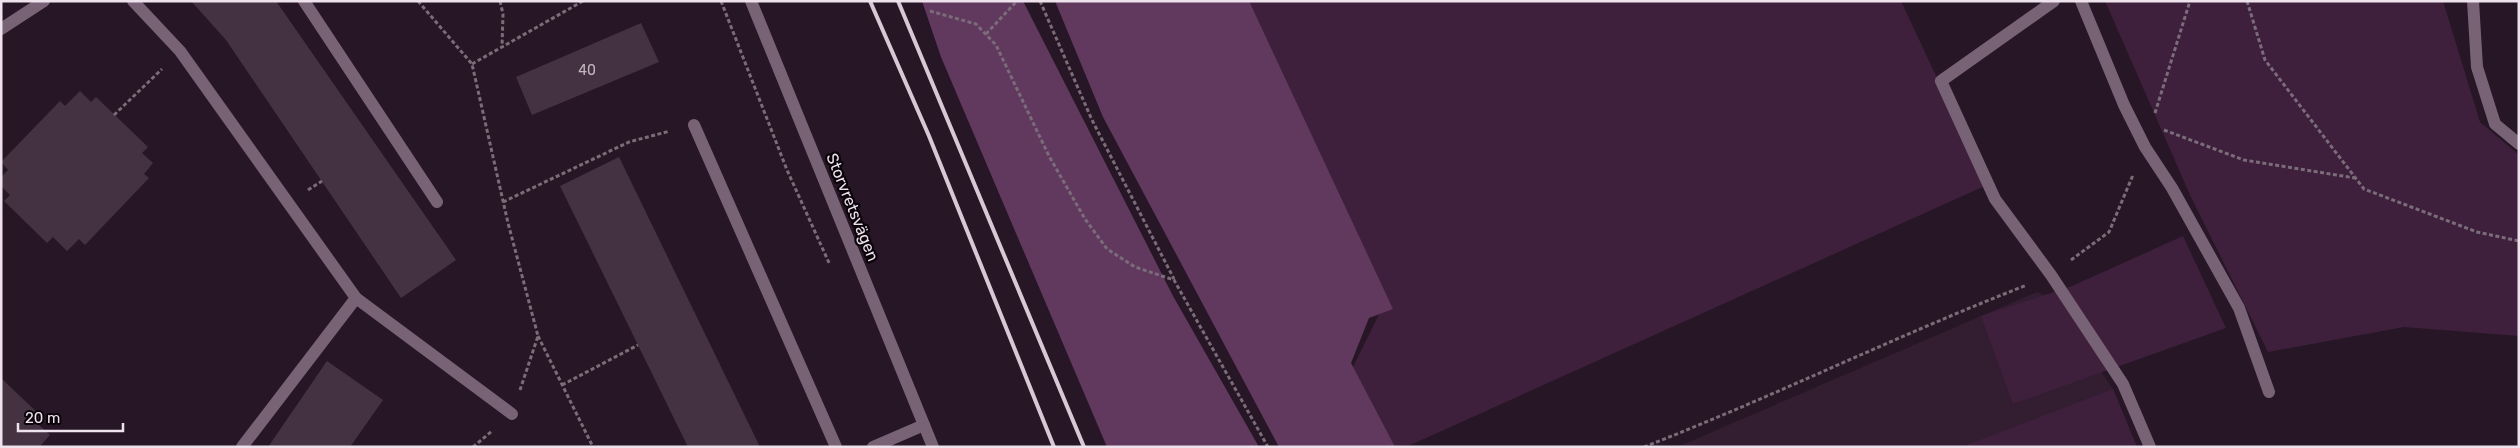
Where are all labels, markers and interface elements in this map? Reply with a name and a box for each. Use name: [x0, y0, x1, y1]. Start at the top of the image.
house number: 40: [578, 62, 596, 79]
street label: Storvretsvägen: [822, 150, 883, 264]
scale bar: [18, 400, 122, 432]
text: 20 m: [25, 409, 60, 427]

